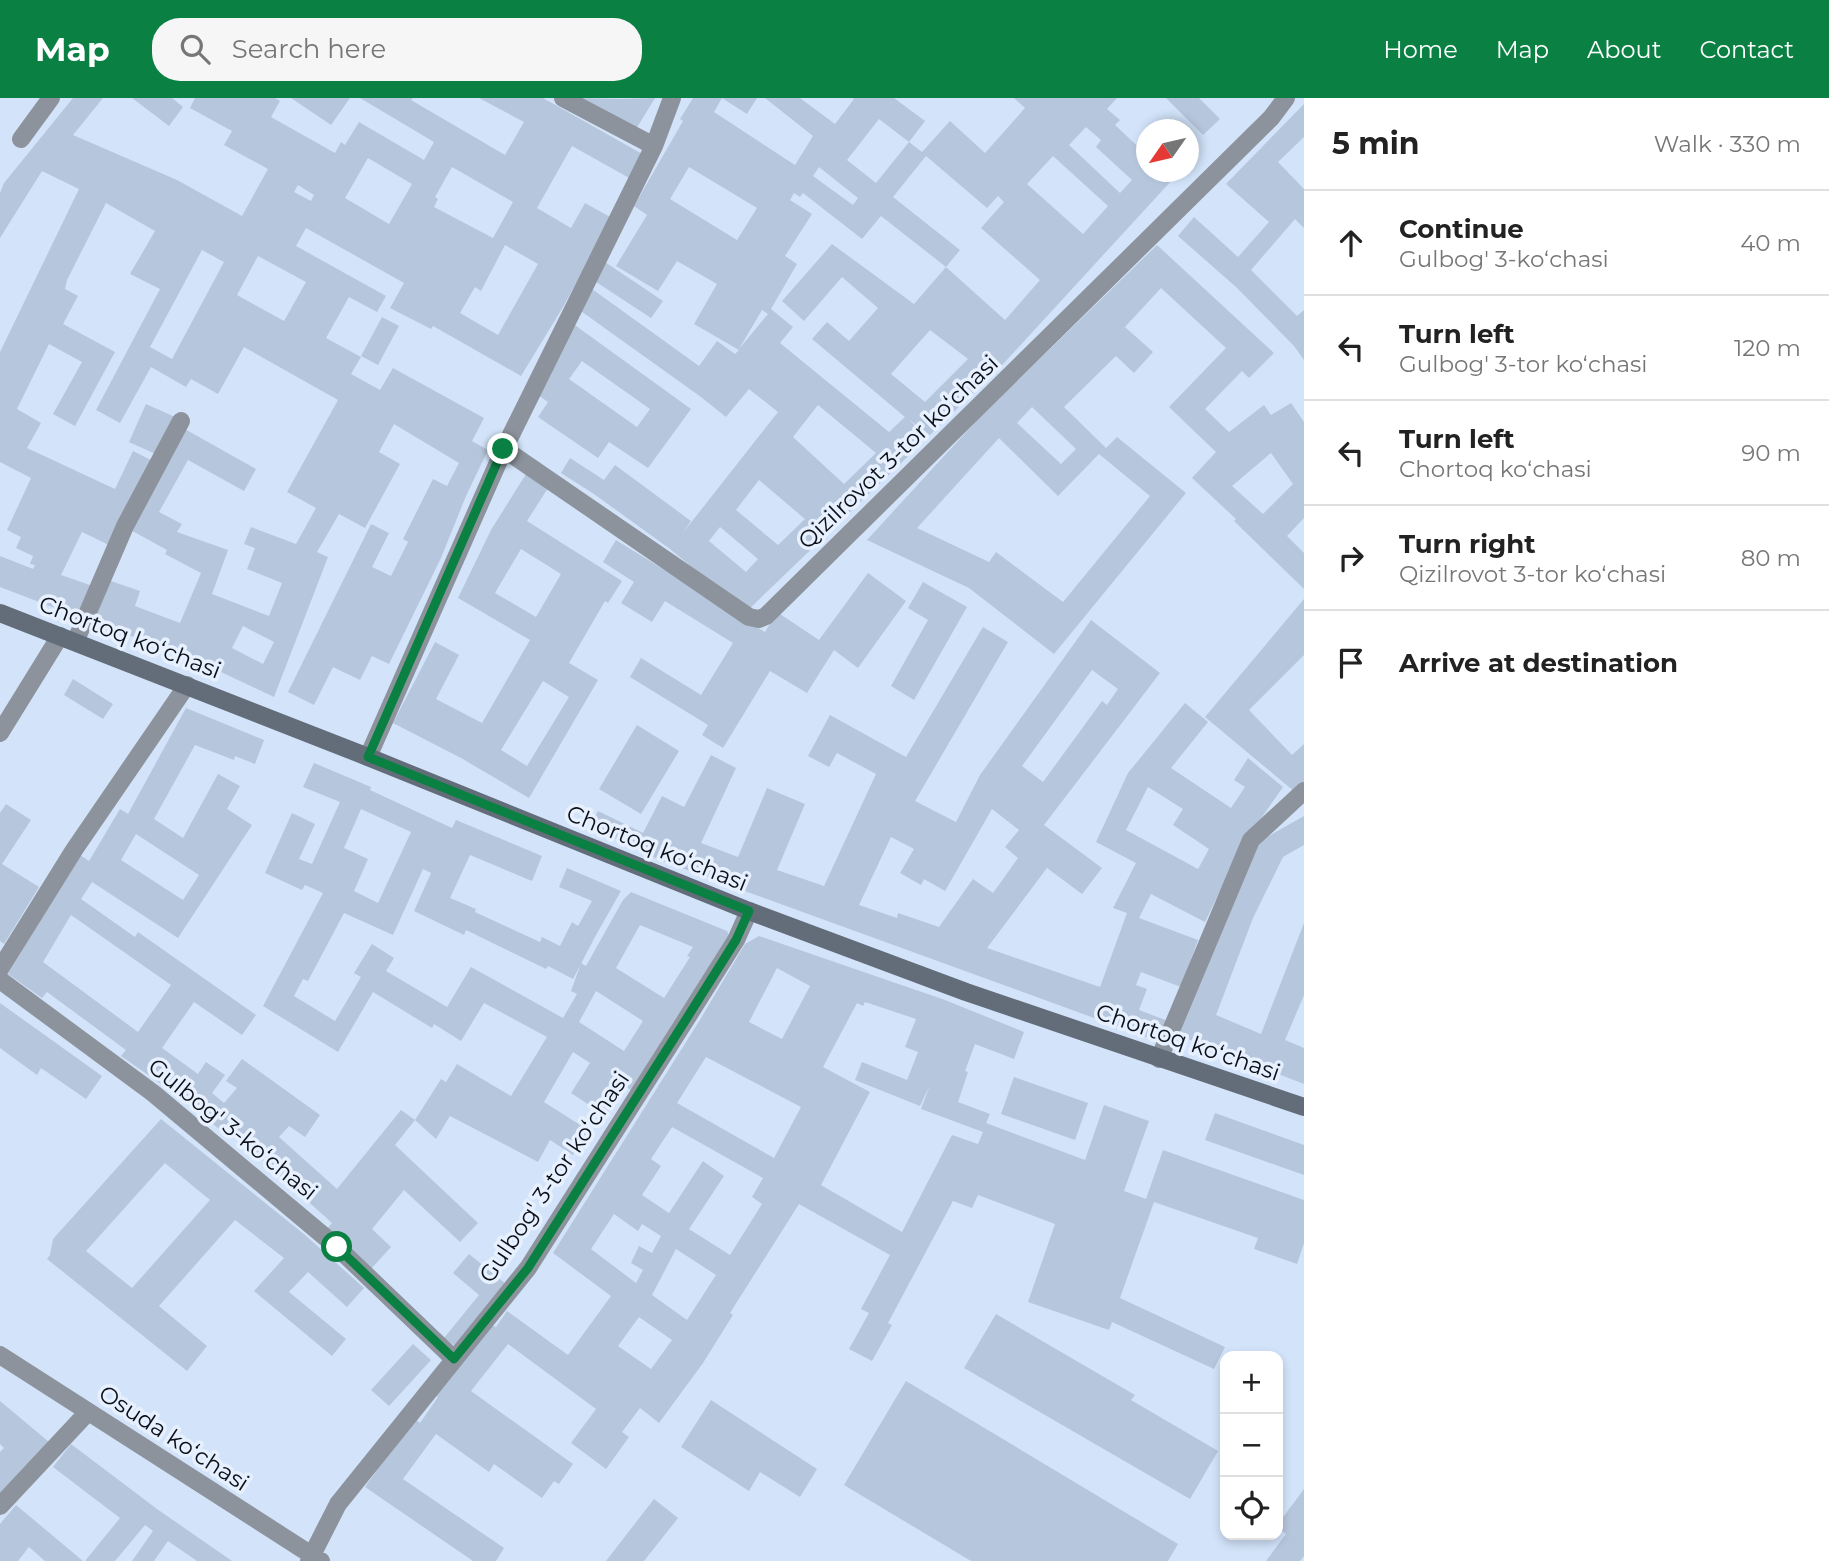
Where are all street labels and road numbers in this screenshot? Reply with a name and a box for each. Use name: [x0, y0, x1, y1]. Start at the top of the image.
street label: Qizilrovot 3-tor koʻchasi: [792, 349, 1004, 555]
street label: Chortoq koʻchasi: [35, 589, 225, 685]
street label: Chortoq koʻchasi: [562, 799, 752, 897]
street label: Chortoq koʻchasi: [1092, 997, 1284, 1087]
street label: Gulbog' 3-koʻchasi: [143, 1052, 323, 1206]
street label: Gulbog' 3-tor koʻchasi: [473, 1066, 635, 1288]
street label: Osuda koʻchasi: [94, 1379, 254, 1497]

